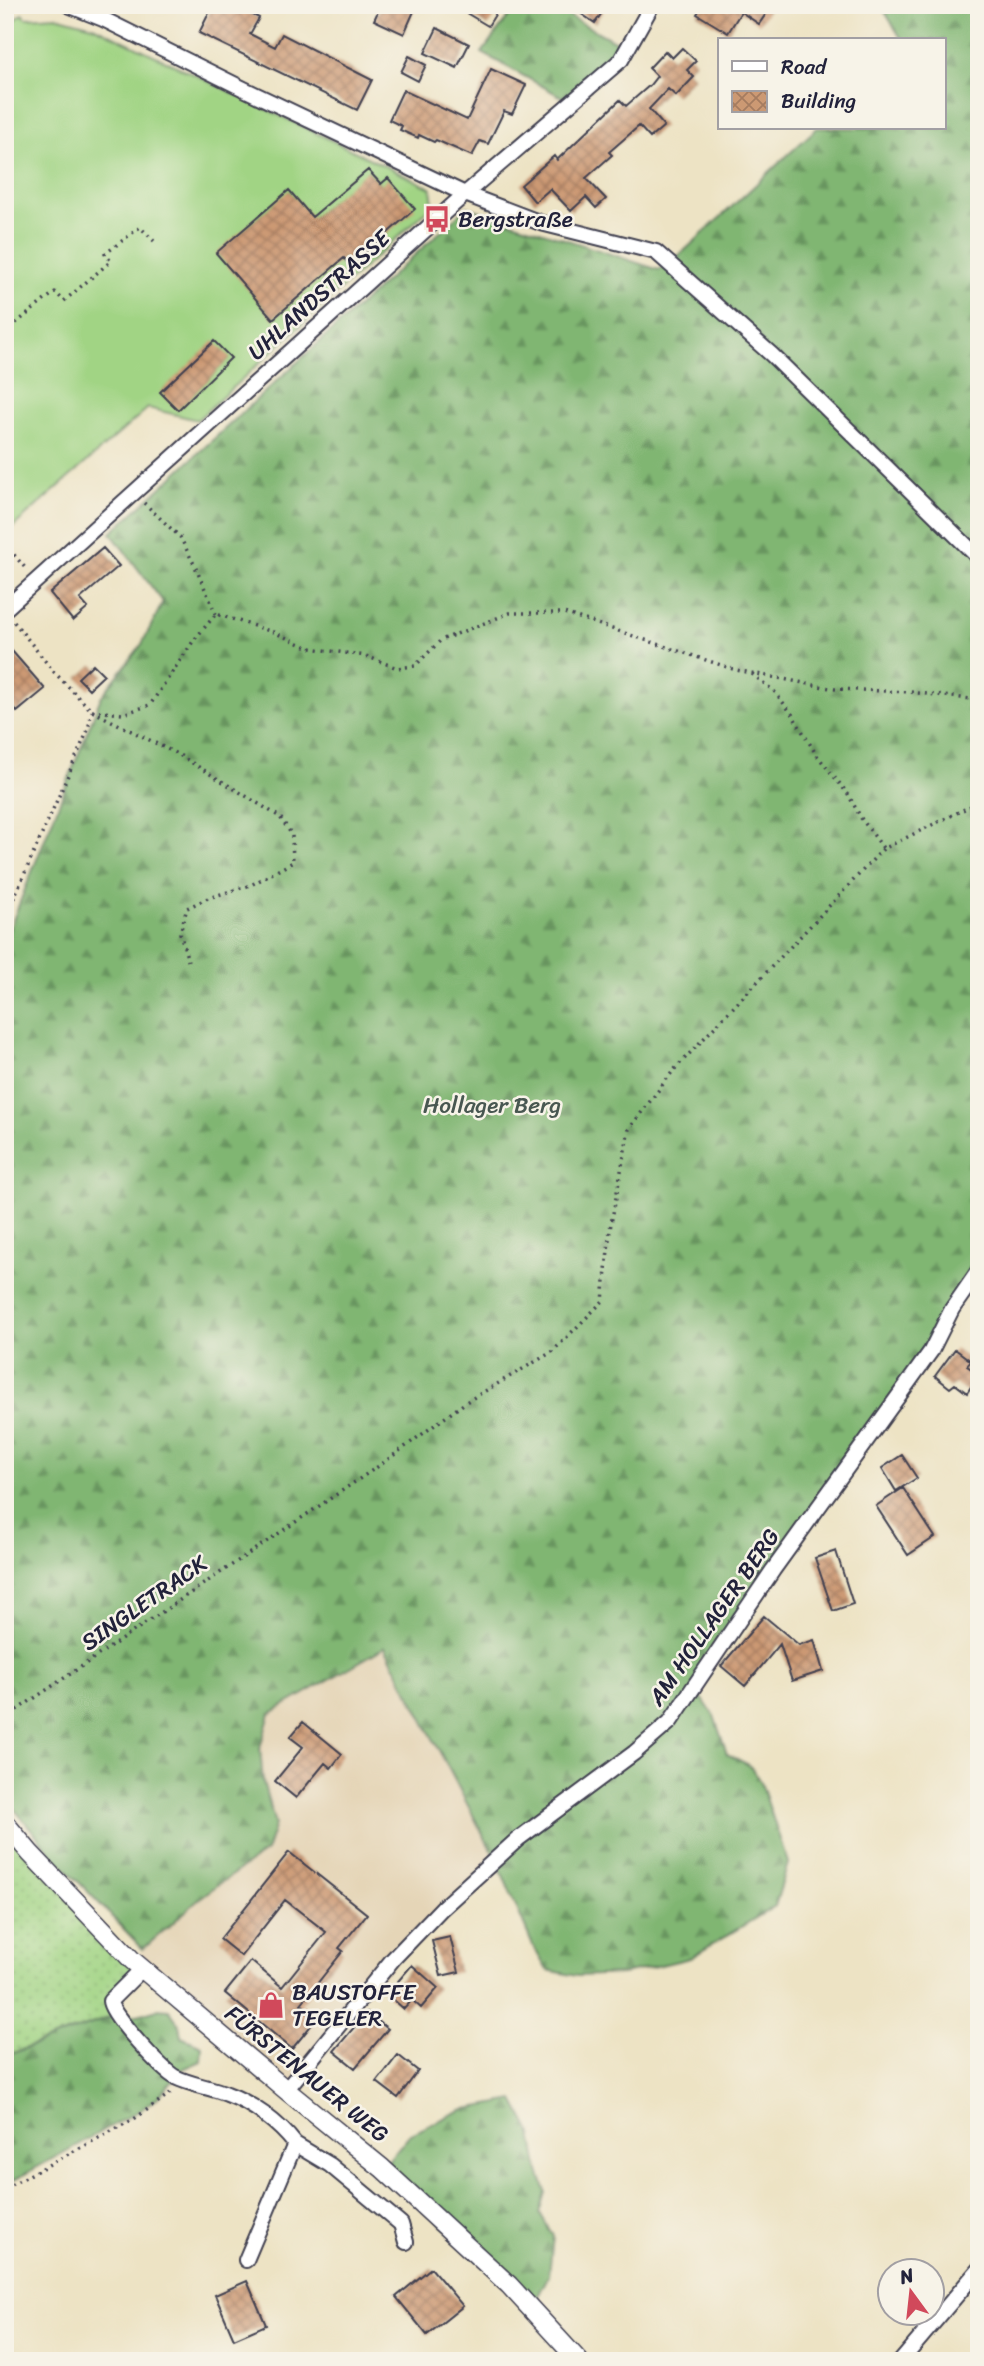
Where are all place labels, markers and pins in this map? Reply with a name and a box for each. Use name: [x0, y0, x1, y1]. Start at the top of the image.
place label: Bergstraße: [458, 199, 573, 240]
bus stop icon: Bergstraße: [422, 204, 452, 234]
place label: BAUSTOFFE TEGELER: [292, 1972, 416, 2039]
shop icon: BAUSTOFFE TEGELER: [256, 1990, 286, 2020]

